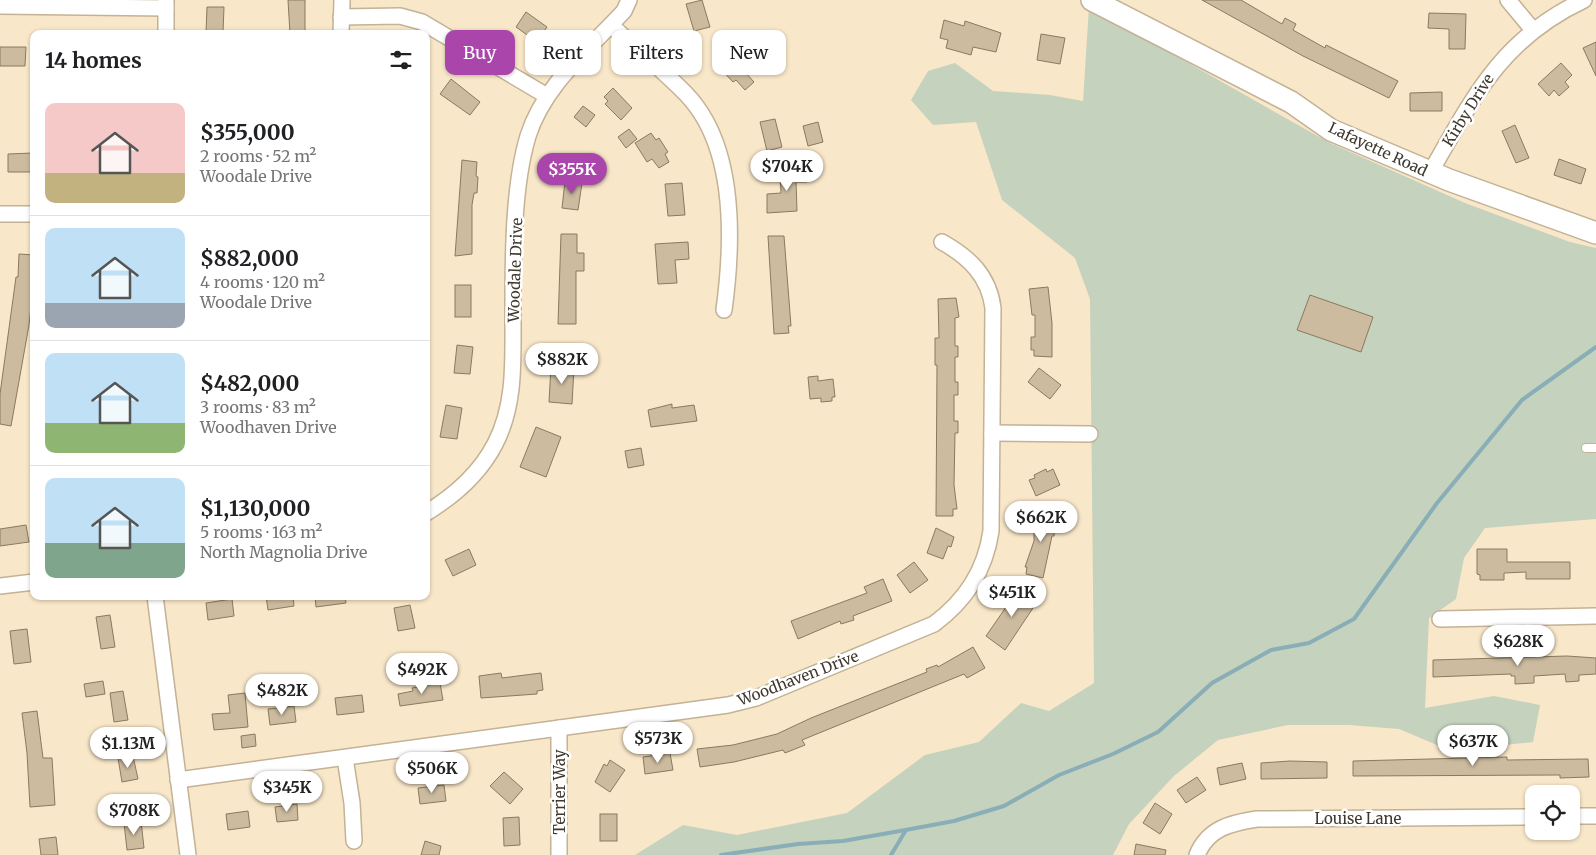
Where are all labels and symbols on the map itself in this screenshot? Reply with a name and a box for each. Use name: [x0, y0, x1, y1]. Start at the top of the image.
street label: Kirby Drive: [1438, 70, 1498, 150]
street label: Lafayette Road: [1325, 118, 1431, 180]
pin: $704K: [752, 150, 822, 192]
pin: $355K: [537, 152, 607, 195]
street label: Woodale Drive: [504, 217, 526, 324]
pin: $882K: [527, 342, 597, 385]
pin: $662K: [1006, 500, 1076, 543]
pin: $451K: [977, 576, 1047, 618]
pin: $628K: [1483, 624, 1553, 667]
street label: Woodhaven Drive: [734, 646, 861, 710]
pin: $492K: [387, 652, 457, 695]
pin: $482K: [247, 674, 317, 716]
pin: $573K: [623, 722, 693, 764]
pin: $637K: [1438, 724, 1508, 767]
pin: $1.13M: [87, 726, 169, 769]
street label: Terrier Way: [550, 749, 569, 835]
pin: $506K: [397, 752, 467, 794]
pin: $345K: [252, 770, 322, 813]
pin: $708K: [99, 794, 169, 836]
street label: Louise Lane: [1315, 809, 1402, 828]

